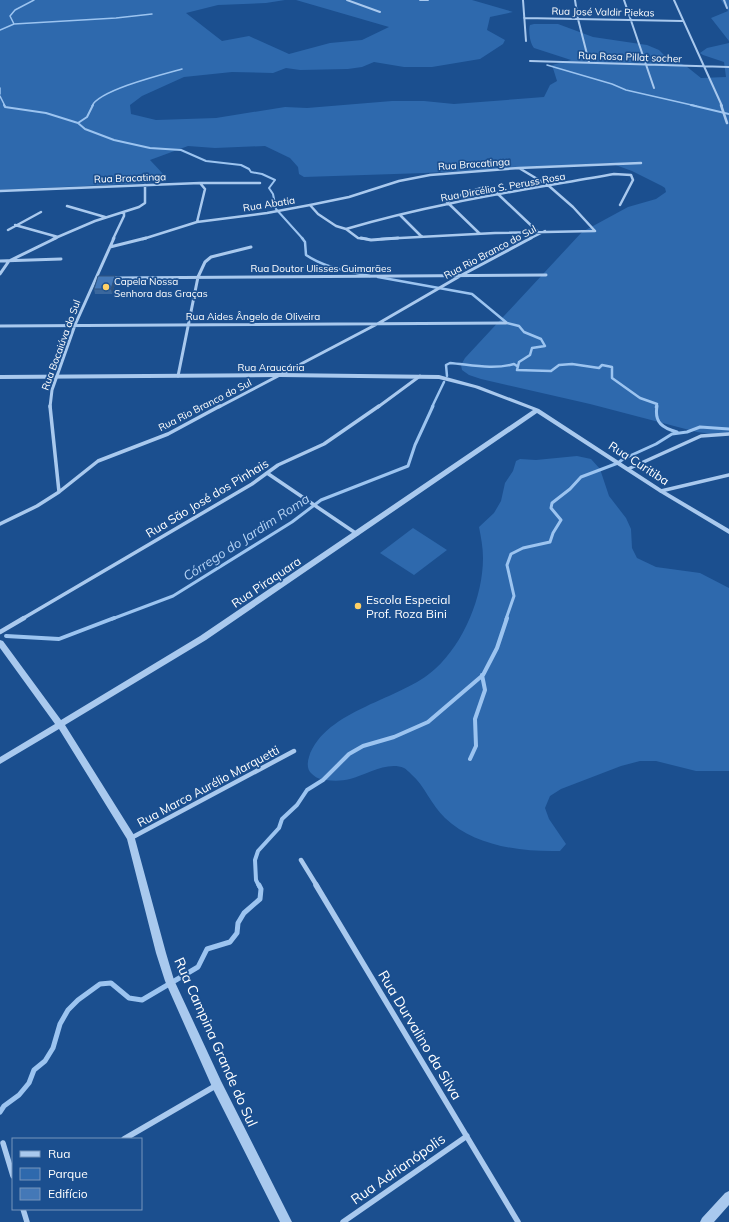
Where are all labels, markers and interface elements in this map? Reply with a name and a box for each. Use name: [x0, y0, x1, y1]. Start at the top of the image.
street label: Rua José Valdir Piekas: [551, 5, 655, 19]
street label: Rua Rosa Pillat socher: [578, 49, 682, 65]
street label: Rua Bracatinga: [437, 155, 511, 173]
street label: Rua Bracatinga: [94, 170, 166, 186]
street label: Rua Dircélia S. Peruss Rosa: [440, 170, 566, 204]
street label: Rua Abatia: [242, 193, 296, 215]
street label: Rua Rio Branco do Sul: [441, 222, 539, 282]
street label: Rua Doutor Ulisses Guimarães: [251, 262, 391, 275]
place label: Capela Nossa Senhora das Graças: [114, 275, 208, 300]
marker: Capela Nossa Senhora das Graças: [101, 282, 111, 292]
street label: Rua Bocaiúva do Sul: [39, 298, 83, 392]
street label: Rua Aides Ângelo de Oliveira: [186, 310, 320, 323]
street label: Rua Araucária: [238, 361, 304, 374]
street label: Rua Rio Branco do Sul: [156, 376, 254, 434]
street label: Rua Curitiba: [606, 438, 672, 488]
street label: Rua São José dos Pinhais: [143, 455, 271, 541]
water label: Córrego do Jardim Roma: [180, 490, 312, 584]
street label: Rua Piraquara: [228, 553, 304, 611]
place label: Escola Especial Prof. Roza Bini: [366, 592, 450, 621]
marker: Escola Especial Prof. Roza Bini: [353, 601, 363, 611]
street label: Rua Marco Aurélio Marquetti: [134, 742, 282, 830]
street label: Rua Campina Grande do Sul: [170, 954, 262, 1130]
street label: Rua Durvalino da Silva: [374, 967, 466, 1103]
street label: Rua Adrianópolis: [347, 1130, 449, 1208]
legend: [12, 1138, 142, 1210]
text: Rua: [48, 1146, 70, 1161]
text: Parque: [48, 1166, 88, 1181]
text: Edifício: [48, 1186, 88, 1201]

